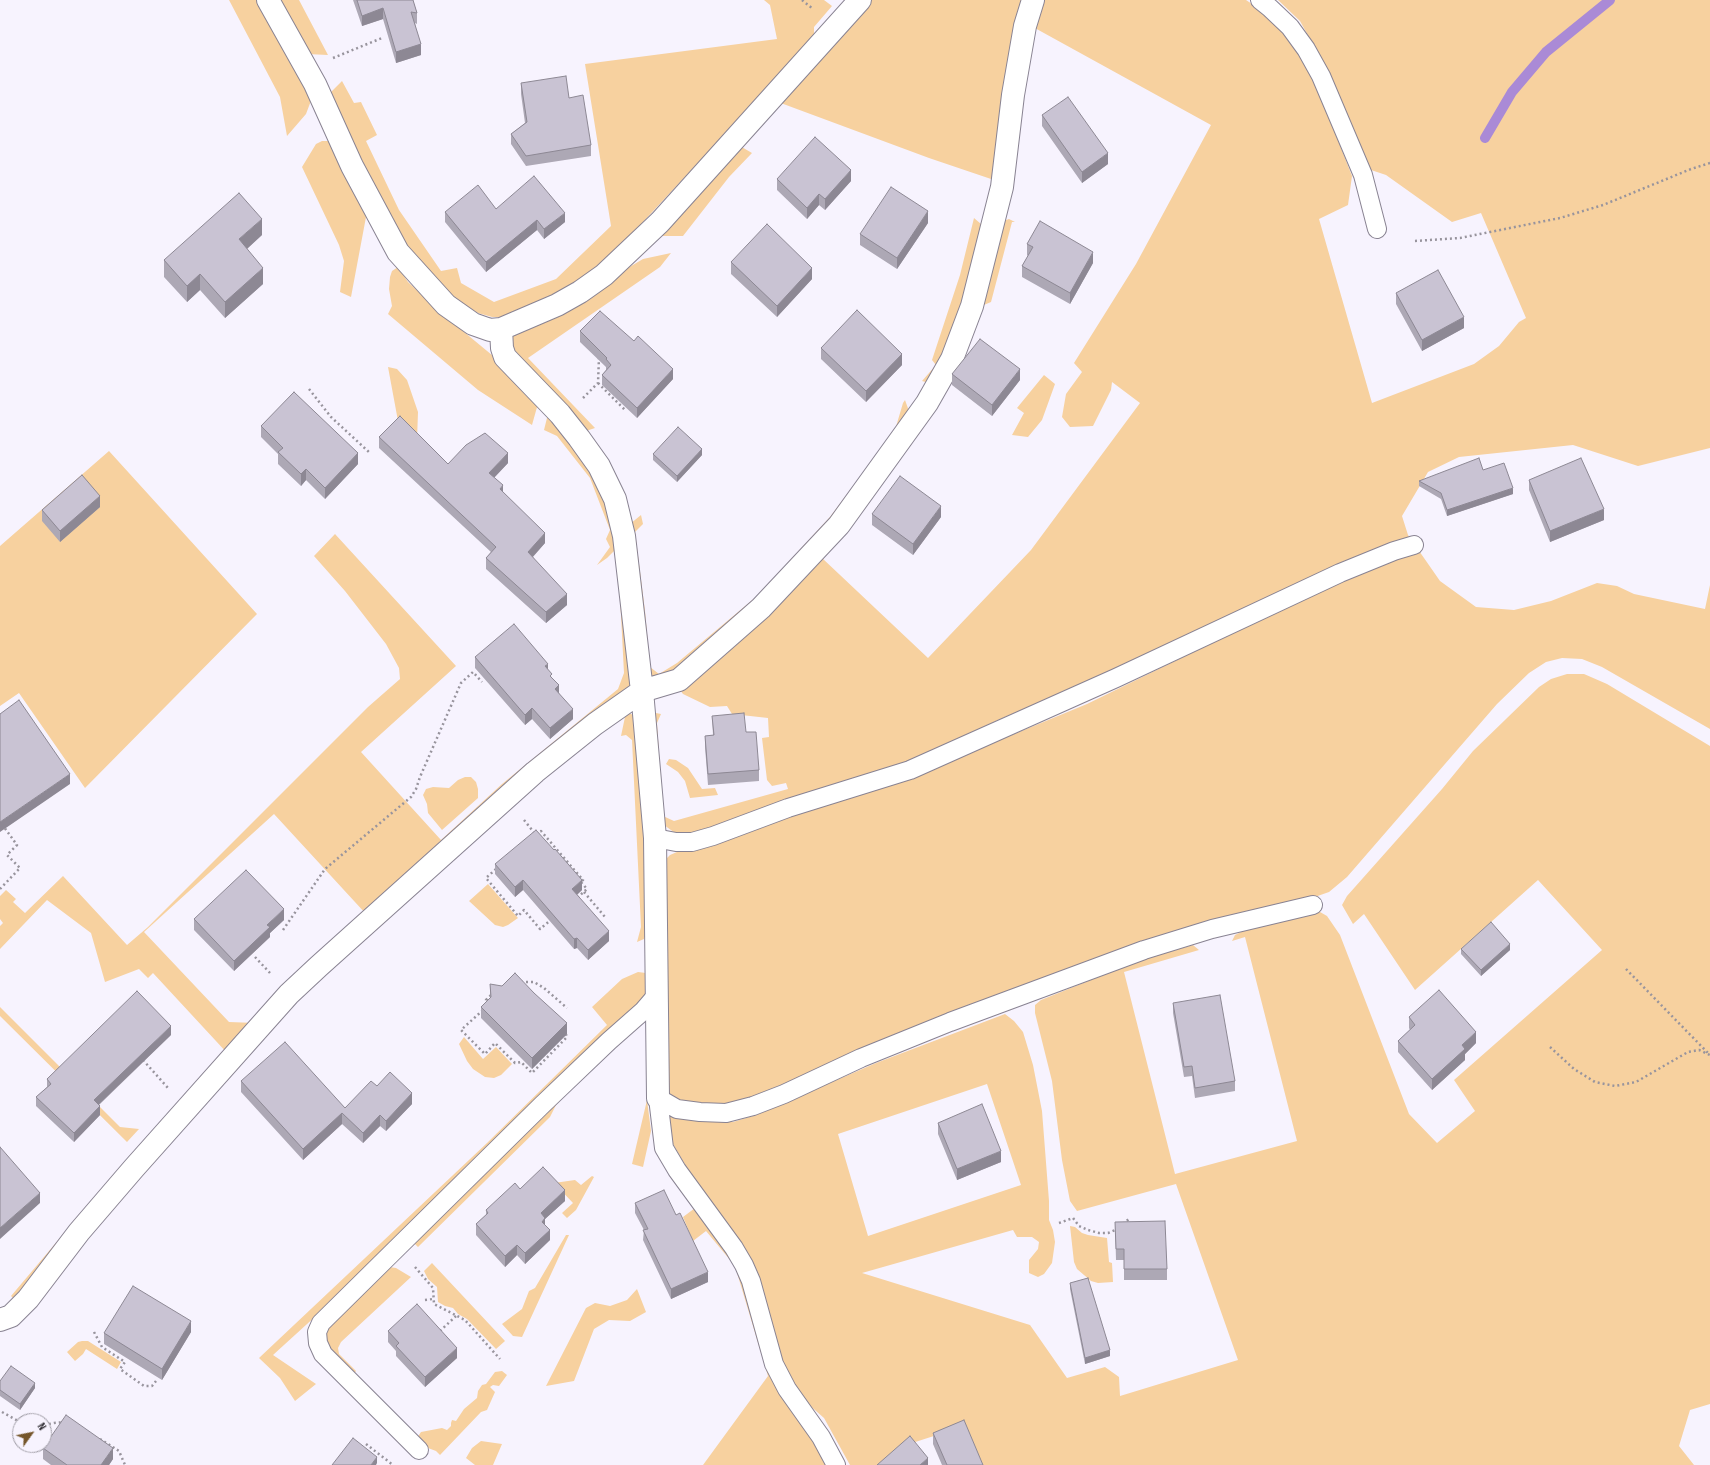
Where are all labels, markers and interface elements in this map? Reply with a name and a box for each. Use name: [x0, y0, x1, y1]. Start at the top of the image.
north arrow: [12, 1413, 52, 1453]
text: N: [35, 1421, 49, 1433]

